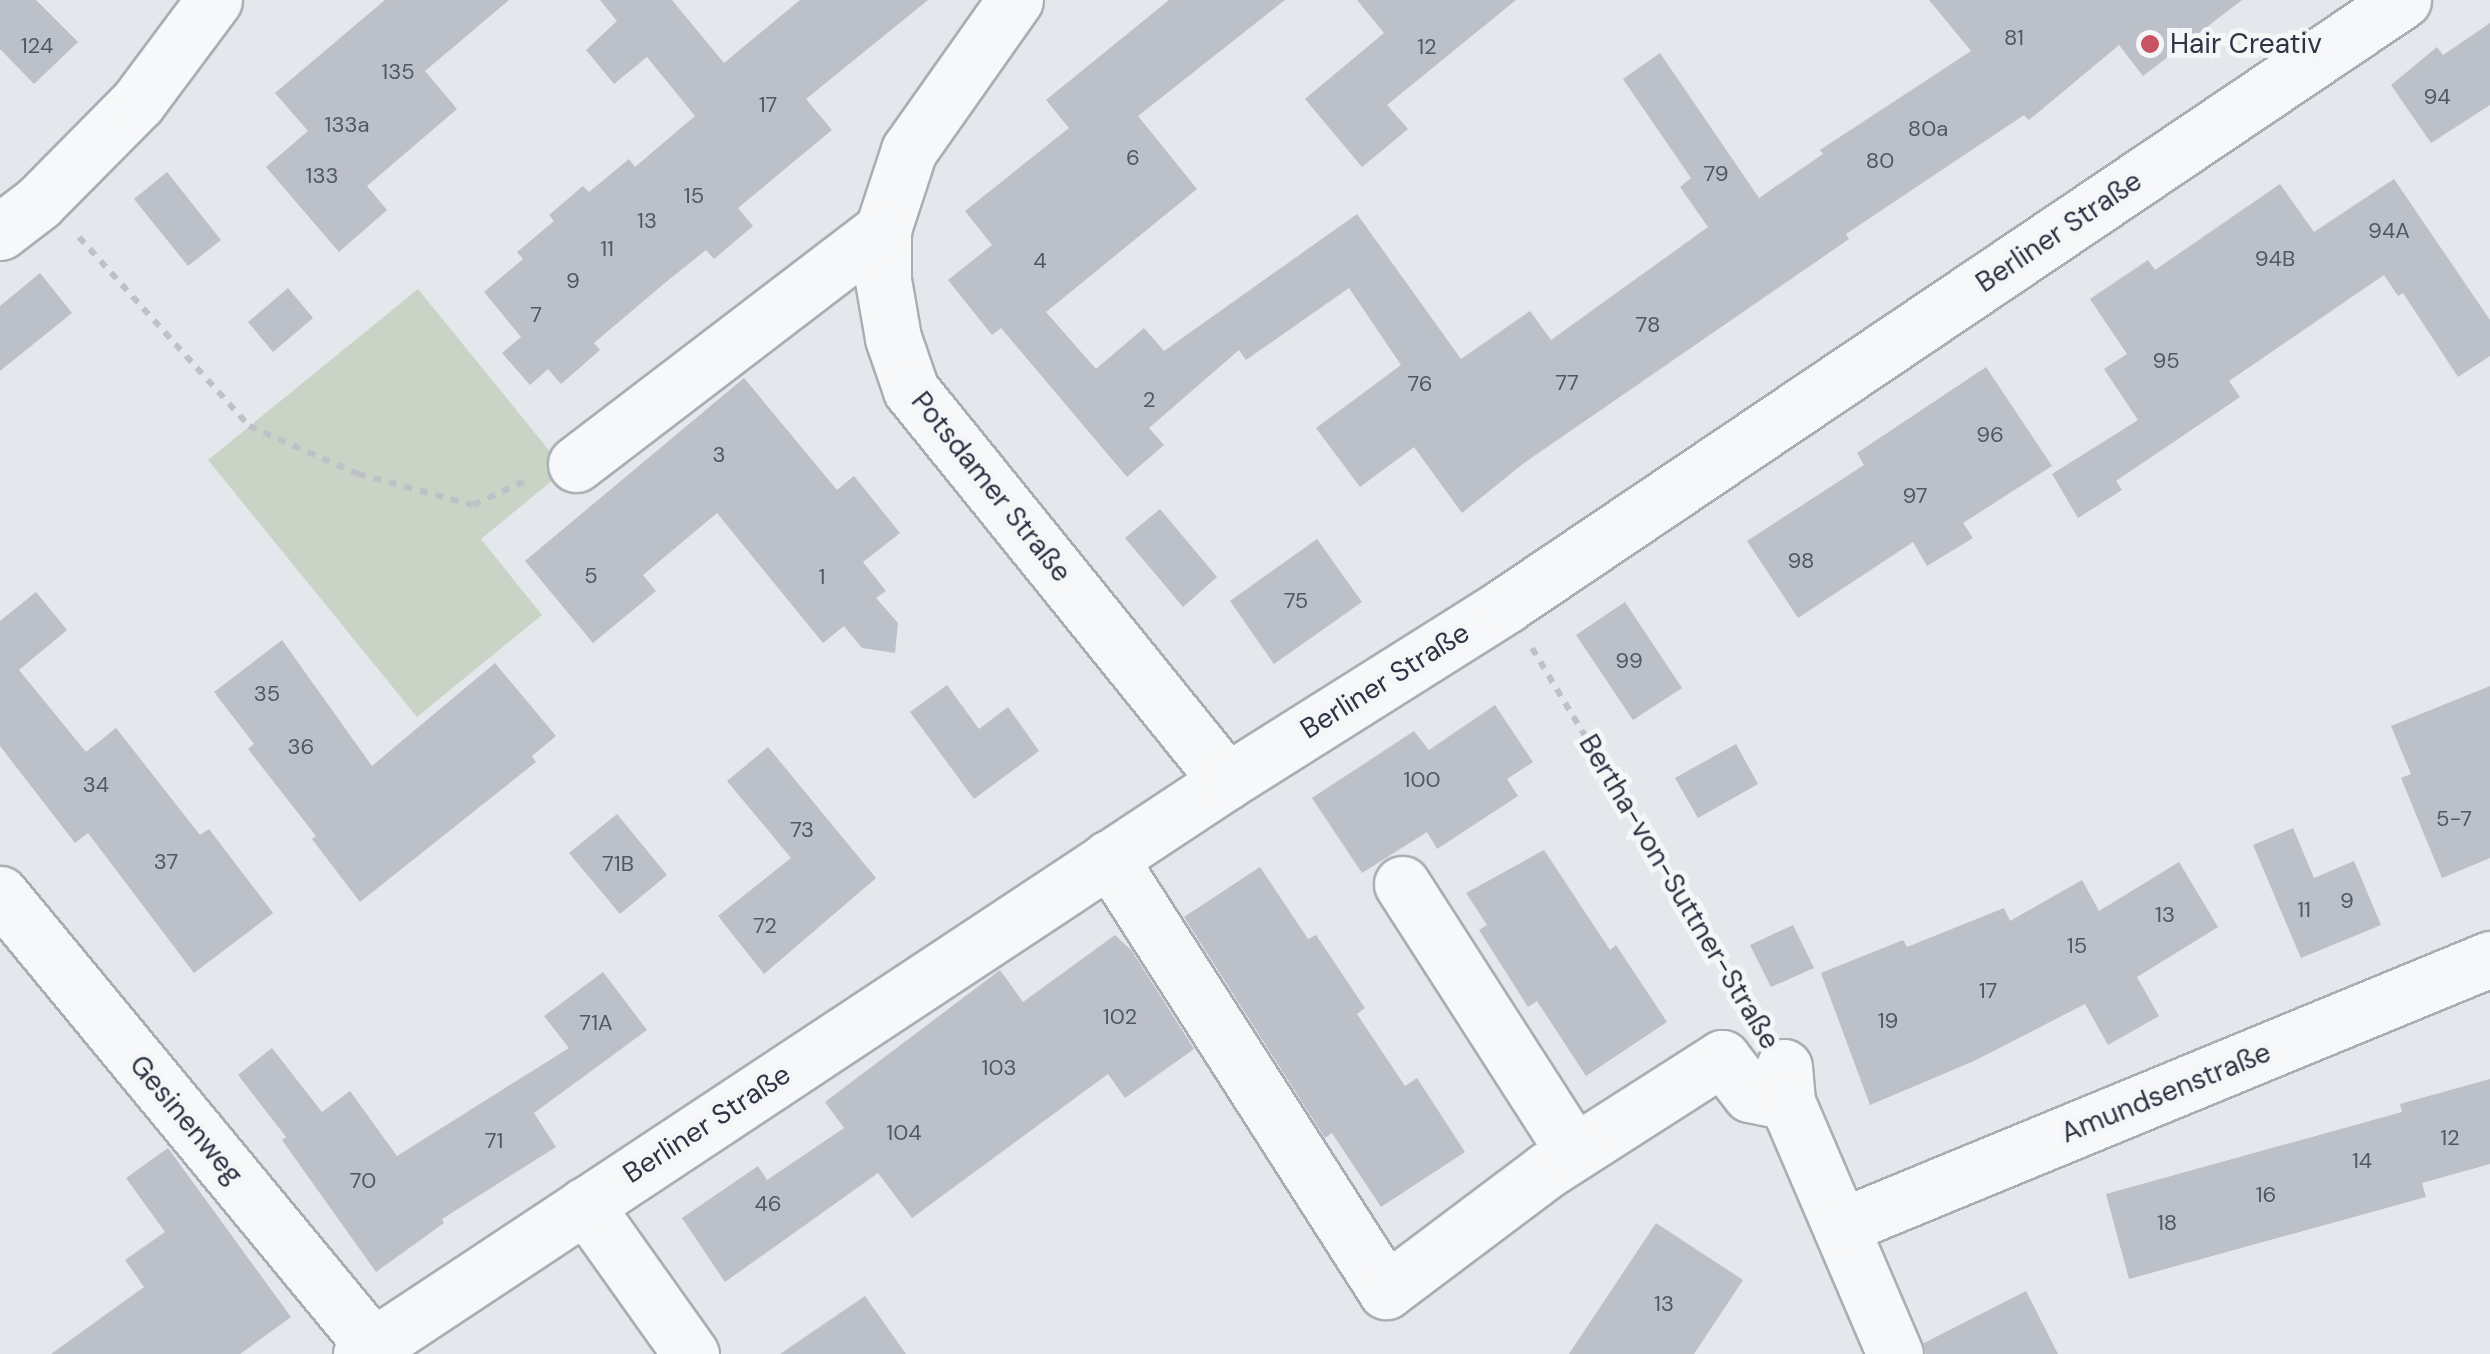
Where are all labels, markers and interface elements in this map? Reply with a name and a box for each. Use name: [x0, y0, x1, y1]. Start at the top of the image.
house number: 81: [2004, 25, 2024, 51]
place label: Hair Creativ: [2170, 27, 2322, 61]
house number: 124: [21, 33, 53, 59]
marker: Hair Creativ: [2139, 33, 2161, 55]
house number: 12: [1417, 34, 1437, 60]
house number: 135: [381, 59, 415, 85]
house number: 94: [2423, 84, 2451, 110]
house number: 17: [759, 92, 777, 118]
house number: 133a: [325, 112, 369, 138]
house number: 80a: [1908, 116, 1948, 142]
house number: 6: [1126, 145, 1140, 171]
house number: 80: [1866, 148, 1894, 174]
house number: 79: [1704, 161, 1728, 187]
house number: 133: [306, 163, 338, 189]
street label: Berliner Straße: [1970, 164, 2148, 300]
house number: 15: [684, 183, 704, 209]
house number: 13: [637, 208, 657, 234]
house number: 94A: [2368, 218, 2410, 244]
house number: 11: [600, 236, 614, 262]
house number: 94B: [2255, 246, 2295, 272]
house number: 4: [1033, 248, 1047, 274]
house number: 9: [566, 268, 580, 294]
house number: 7: [530, 302, 542, 328]
house number: 78: [1636, 312, 1660, 338]
house number: 95: [2152, 348, 2180, 374]
house number: 77: [1555, 370, 1579, 396]
house number: 76: [1408, 371, 1432, 397]
street label: Potsdamer Straße: [904, 385, 1078, 589]
house number: 2: [1143, 387, 1155, 413]
house number: 96: [1976, 422, 2004, 448]
house number: 3: [712, 442, 726, 468]
house number: 97: [1903, 483, 1927, 509]
house number: 98: [1788, 548, 1814, 574]
house number: 5: [584, 563, 598, 589]
house number: 1: [819, 564, 825, 590]
house number: 75: [1284, 588, 1308, 614]
street label: Berliner Straße: [1294, 616, 1476, 746]
house number: 99: [1615, 648, 1643, 674]
house number: 35: [254, 681, 280, 707]
street label: Bertha-von-Suttner-Straße: [1572, 729, 1786, 1055]
house number: 36: [288, 734, 314, 760]
house number: 100: [1404, 767, 1440, 793]
house number: 34: [83, 772, 109, 798]
house number: 5-7: [2436, 806, 2472, 832]
house number: 73: [790, 817, 814, 843]
house number: 37: [154, 849, 178, 875]
house number: 71B: [602, 851, 634, 877]
house number: 9: [2340, 888, 2354, 914]
house number: 11: [2297, 897, 2311, 923]
house number: 13: [2155, 902, 2175, 928]
house number: 72: [753, 913, 777, 939]
house number: 15: [2067, 933, 2087, 959]
house number: 17: [1979, 978, 1997, 1004]
house number: 102: [1103, 1004, 1137, 1030]
house number: 19: [1878, 1008, 1898, 1034]
house number: 71A: [579, 1010, 613, 1036]
street label: Amundsenstraße: [2056, 1036, 2276, 1150]
street label: Gesinenweg: [122, 1049, 250, 1191]
house number: 103: [982, 1055, 1016, 1081]
street label: Berliner Straße: [617, 1057, 797, 1191]
house number: 104: [886, 1120, 922, 1146]
house number: 12: [2440, 1125, 2460, 1151]
house number: 71: [485, 1128, 503, 1154]
house number: 14: [2352, 1148, 2372, 1174]
house number: 70: [350, 1168, 376, 1194]
house number: 16: [2256, 1182, 2276, 1208]
house number: 46: [754, 1191, 782, 1217]
house number: 18: [2157, 1210, 2177, 1236]
house number: 13: [1654, 1291, 1674, 1317]

